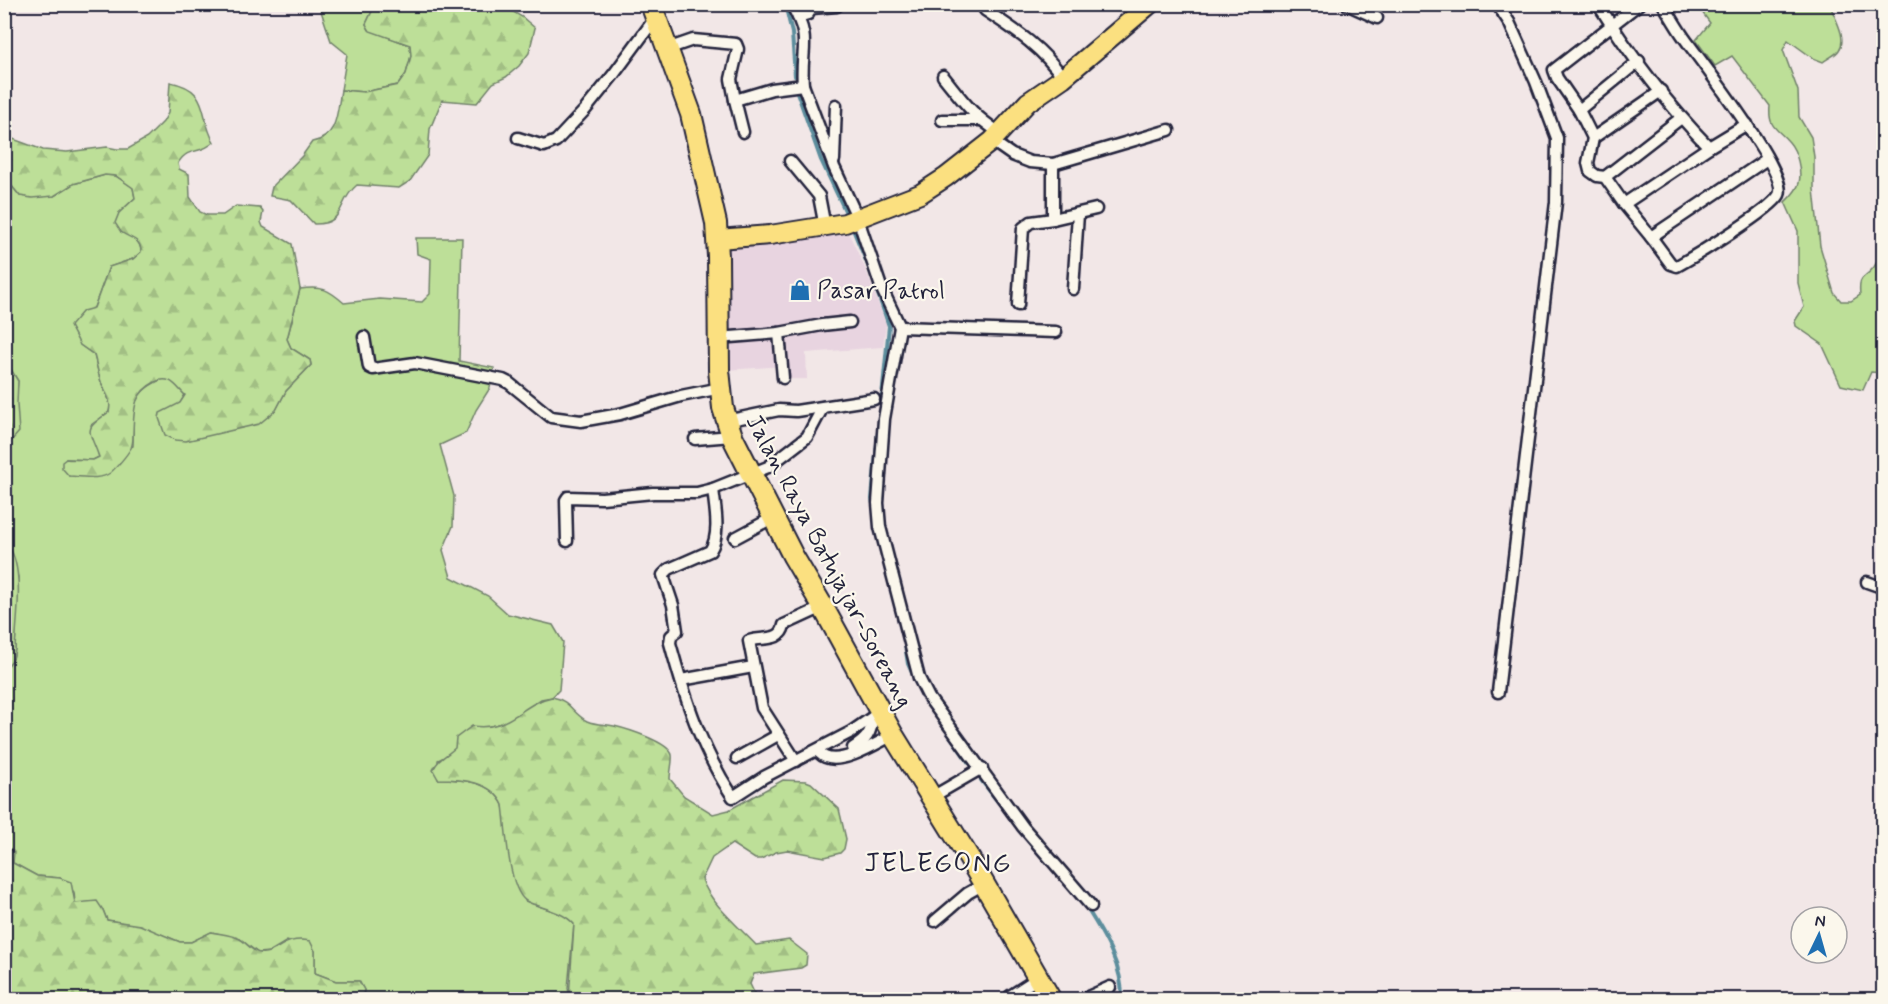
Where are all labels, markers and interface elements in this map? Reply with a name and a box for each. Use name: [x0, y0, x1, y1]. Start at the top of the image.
place label: Pasar Patrol: [817, 276, 945, 307]
shop icon: Pasar Patrol: [788, 278, 812, 302]
street label: Jalan Raya Batujajar-Soreang: [738, 409, 919, 714]
district label: JELEGONG: [864, 846, 1012, 881]
north arrow: [1789, 905, 1849, 965]
text: N: [1814, 911, 1826, 932]

